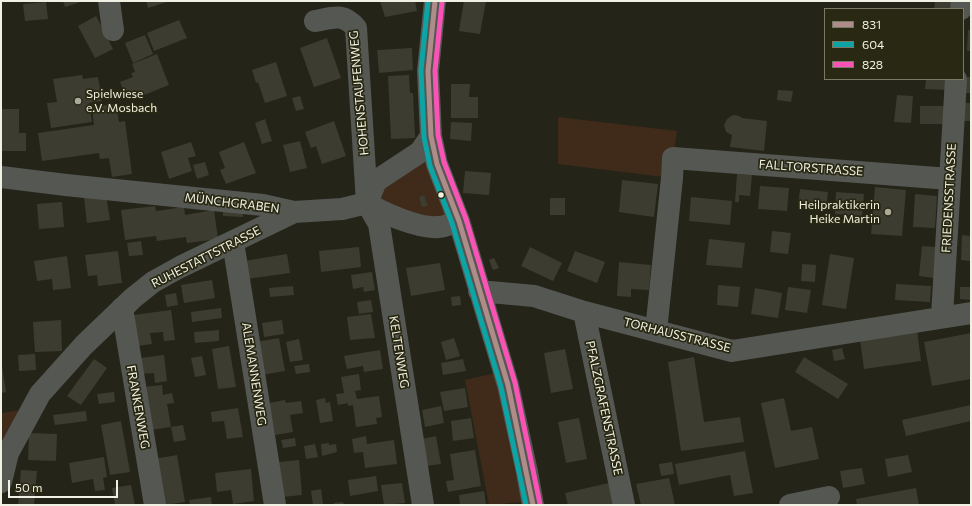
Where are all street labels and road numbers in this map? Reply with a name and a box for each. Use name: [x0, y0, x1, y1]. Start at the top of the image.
street label: HOHENSTAUFENWEG: [346, 30, 372, 156]
street label: FRIEDENSSTRASSE: [939, 143, 959, 253]
street label: FALLTORSTRASSE: [758, 157, 864, 179]
street label: MÜNCHGRABEN: [184, 190, 280, 216]
street label: RUHESTATTSTRASSE: [149, 223, 263, 291]
street label: KELTENWEG: [386, 315, 412, 389]
street label: TORHAUSSTRASSE: [622, 315, 732, 355]
street label: ALEMANNENWEG: [239, 321, 269, 427]
street label: PFALZGRAFENSTRASSE: [583, 339, 625, 477]
street label: FRANKENWEG: [124, 364, 152, 450]

